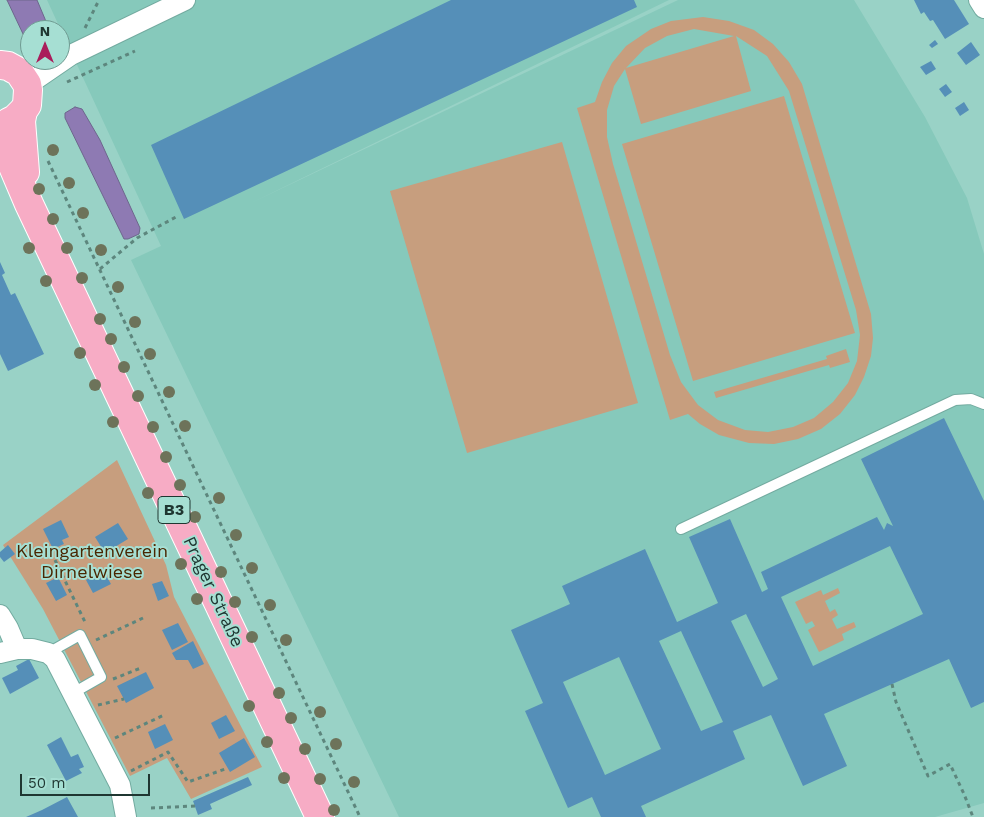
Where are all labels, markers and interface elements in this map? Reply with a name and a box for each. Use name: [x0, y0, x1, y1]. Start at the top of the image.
north arrow: [20, 20, 70, 70]
text: N: [40, 23, 50, 39]
road number: B3: [158, 496, 190, 524]
street label: Prager Straße: [178, 533, 248, 651]
park label: Kleingartenverein Dirnelwiese: [16, 541, 168, 584]
scale bar: [22, 764, 152, 796]
text: 50 m: [28, 774, 65, 792]

